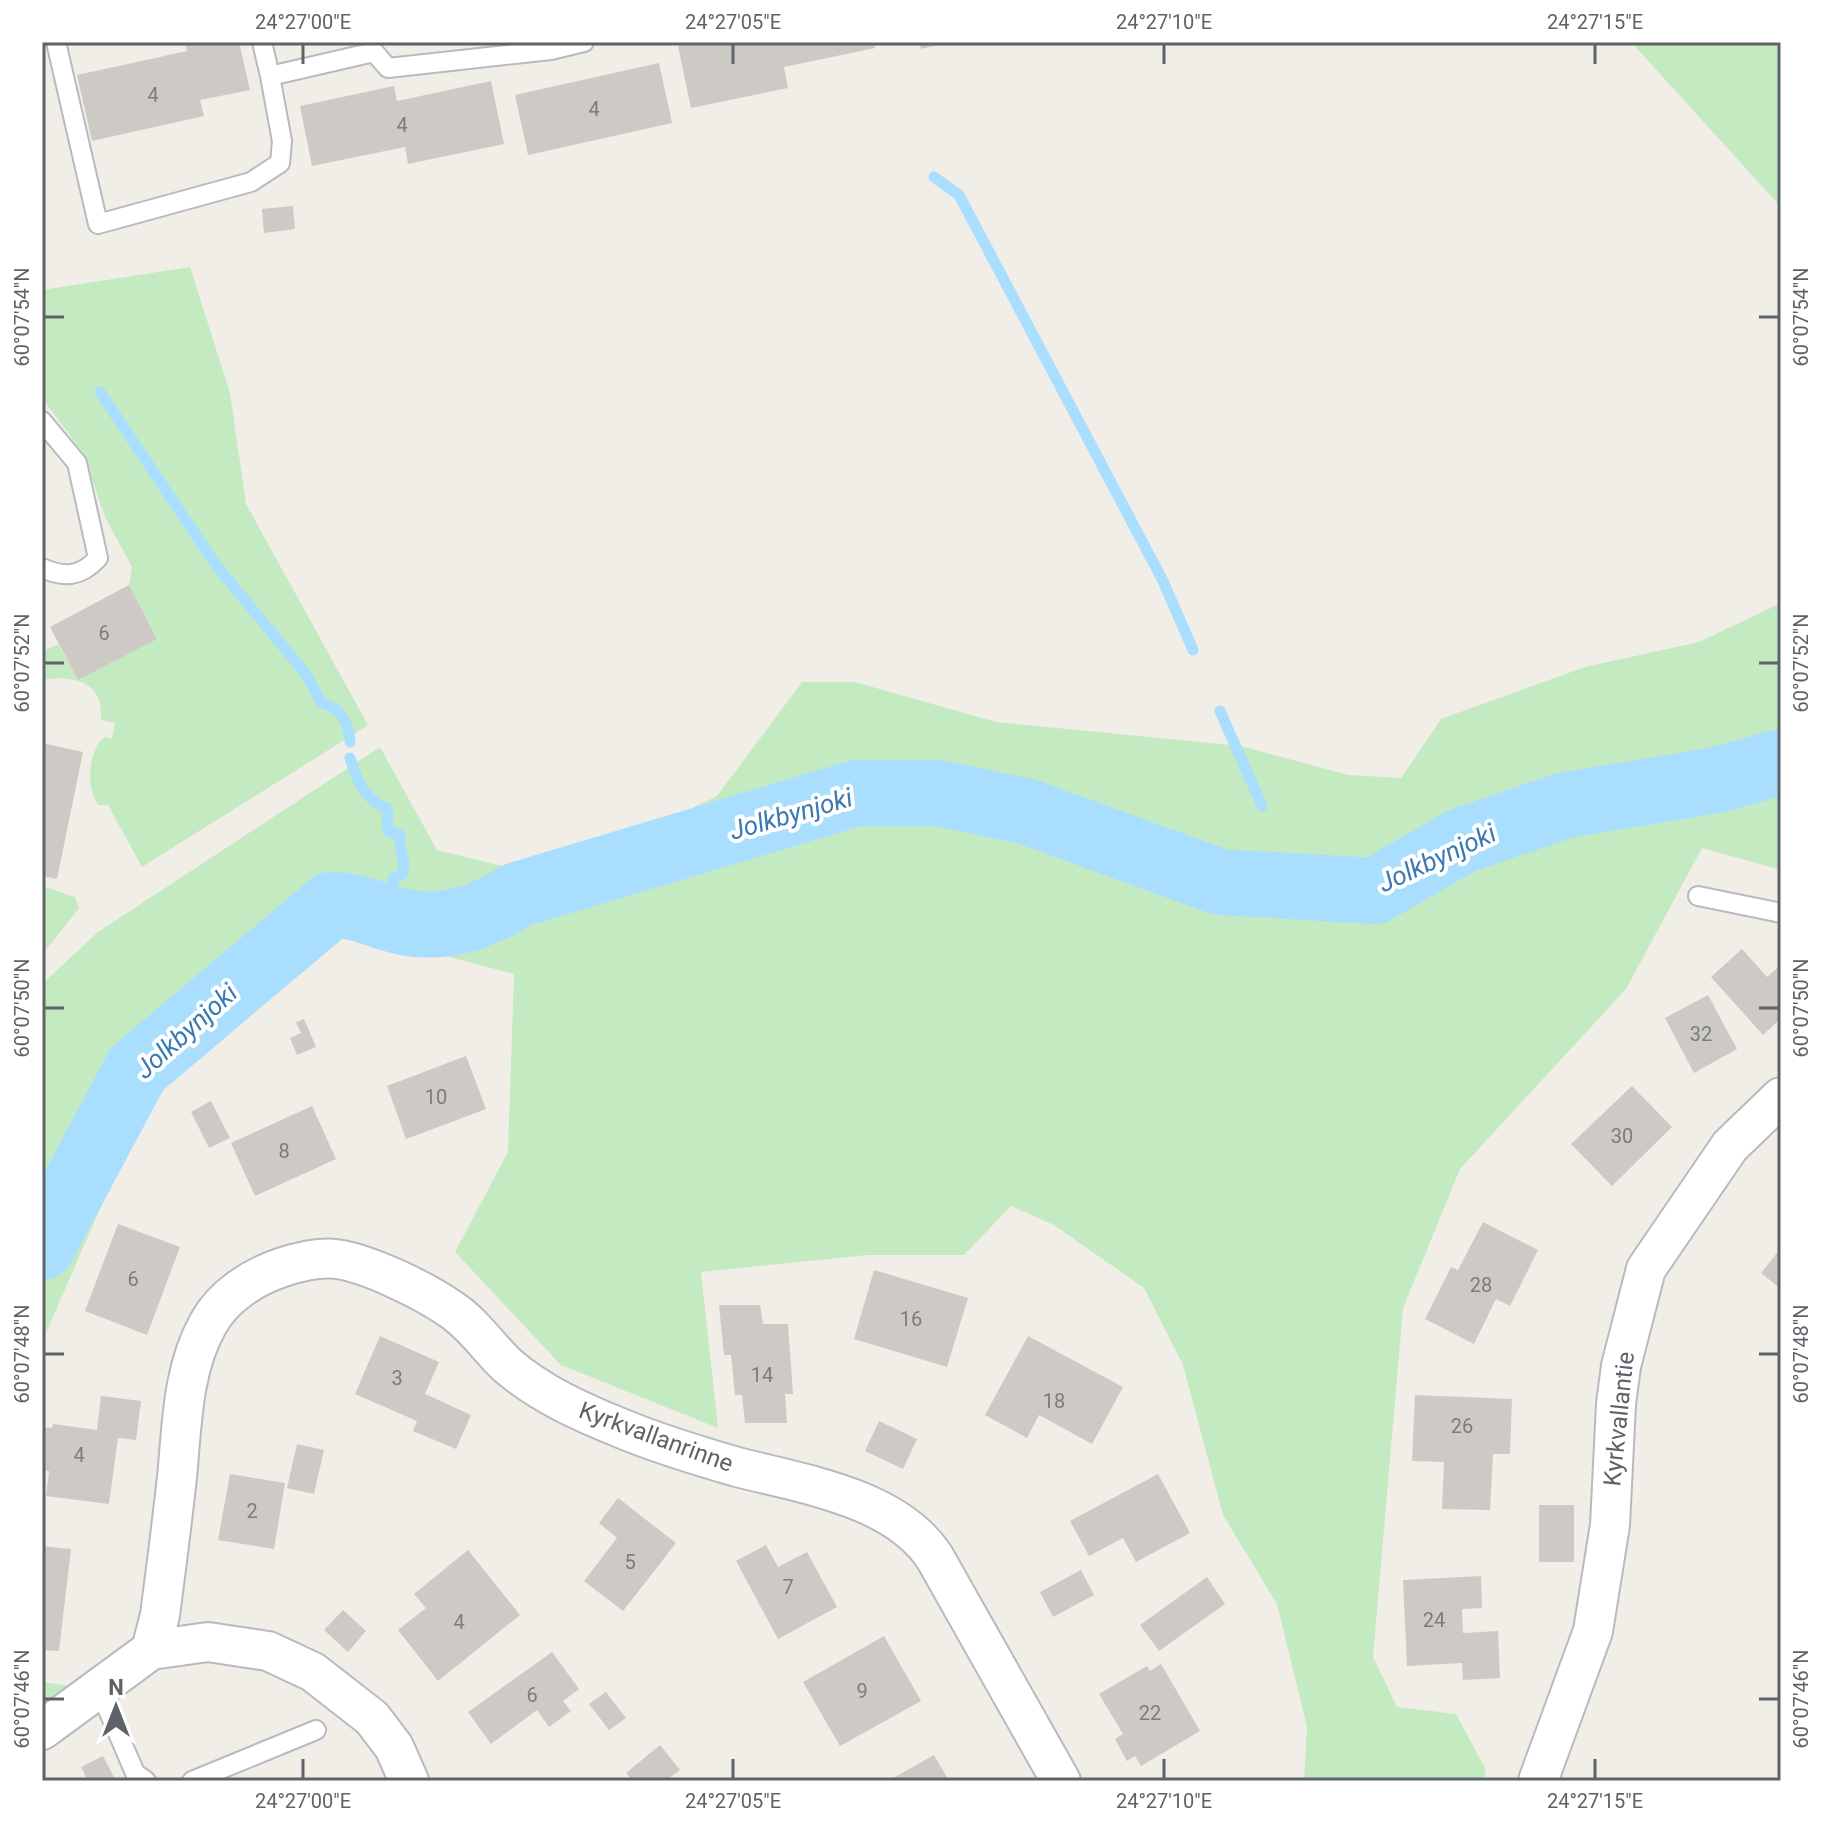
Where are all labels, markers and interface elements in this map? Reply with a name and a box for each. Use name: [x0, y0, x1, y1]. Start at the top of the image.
text: 24°27'00"E: [255, 10, 351, 34]
text: 24°27'05"E: [685, 10, 781, 34]
text: 24°27'10"E: [1116, 10, 1212, 34]
text: 24°27'15"E: [1547, 10, 1643, 34]
house number: 4: [147, 83, 159, 107]
house number: 4: [588, 97, 600, 121]
house number: 4: [396, 113, 408, 137]
text: 60°07'54"N: [10, 267, 34, 367]
text: 60°07'54"N: [1789, 267, 1813, 367]
text: 60°07'52"N: [10, 613, 34, 713]
text: 60°07'52"N: [1789, 613, 1813, 713]
house number: 6: [98, 621, 110, 645]
water label: Jolkbynjoki: [726, 782, 857, 846]
water label: Jolkbynjoki: [1373, 817, 1501, 898]
text: 60°07'50"N: [10, 958, 34, 1058]
text: 60°07'50"N: [1789, 958, 1813, 1058]
water label: Jolkbynjoki: [129, 977, 244, 1084]
house number: 32: [1690, 1022, 1712, 1046]
house number: 10: [425, 1085, 447, 1109]
house number: 30: [1611, 1124, 1633, 1148]
house number: 8: [278, 1139, 290, 1163]
house number: 6: [127, 1267, 139, 1291]
house number: 28: [1470, 1273, 1492, 1297]
text: 60°07'48"N: [10, 1304, 34, 1404]
text: 60°07'48"N: [1789, 1304, 1813, 1404]
house number: 16: [900, 1307, 922, 1331]
street label: Kyrkvallantie: [1598, 1350, 1640, 1488]
house number: 14: [751, 1363, 773, 1387]
house number: 3: [391, 1366, 403, 1390]
house number: 18: [1043, 1389, 1065, 1413]
street label: Kyrkvallanrinne: [575, 1396, 737, 1478]
house number: 26: [1451, 1414, 1473, 1438]
house number: 4: [73, 1443, 85, 1467]
house number: 2: [246, 1499, 258, 1523]
house number: 5: [624, 1550, 636, 1574]
house number: 7: [782, 1575, 794, 1599]
house number: 24: [1423, 1608, 1445, 1632]
house number: 4: [453, 1610, 465, 1634]
text: 60°07'46"N: [10, 1649, 34, 1749]
text: 60°07'46"N: [1789, 1649, 1813, 1749]
north arrow: [76, 1667, 156, 1747]
text: N: [108, 1675, 124, 1700]
house number: 9: [856, 1679, 868, 1703]
house number: 6: [526, 1683, 538, 1707]
house number: 22: [1139, 1701, 1161, 1725]
text: 24°27'00"E: [255, 1789, 351, 1813]
text: 24°27'05"E: [685, 1789, 781, 1813]
text: 24°27'10"E: [1116, 1789, 1212, 1813]
text: 24°27'15"E: [1547, 1789, 1643, 1813]

